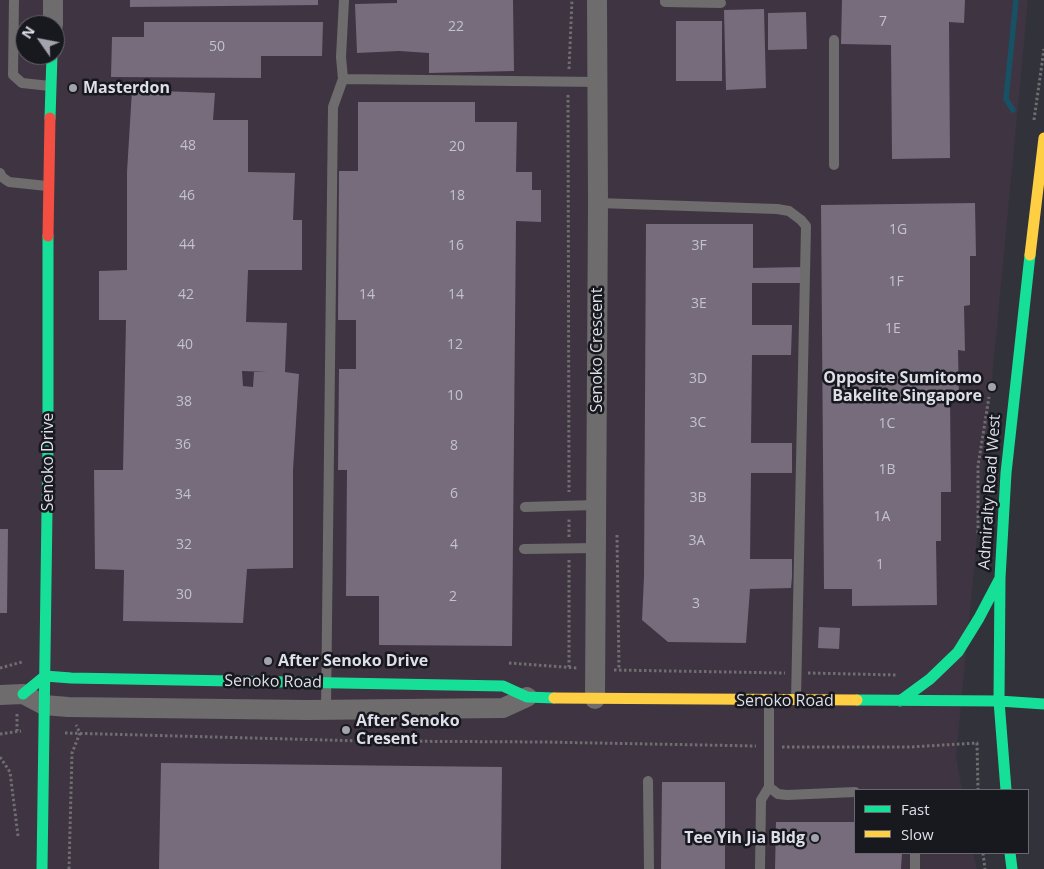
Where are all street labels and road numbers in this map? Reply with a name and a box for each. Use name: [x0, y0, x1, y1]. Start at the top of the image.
street label: Senoko Crescent: [587, 288, 607, 412]
street label: Senoko Drive: [38, 413, 58, 511]
street label: Admiralty Road West: [975, 414, 1005, 570]
street label: Senoko Road: [224, 672, 322, 692]
street label: Senoko Road: [736, 691, 834, 711]

